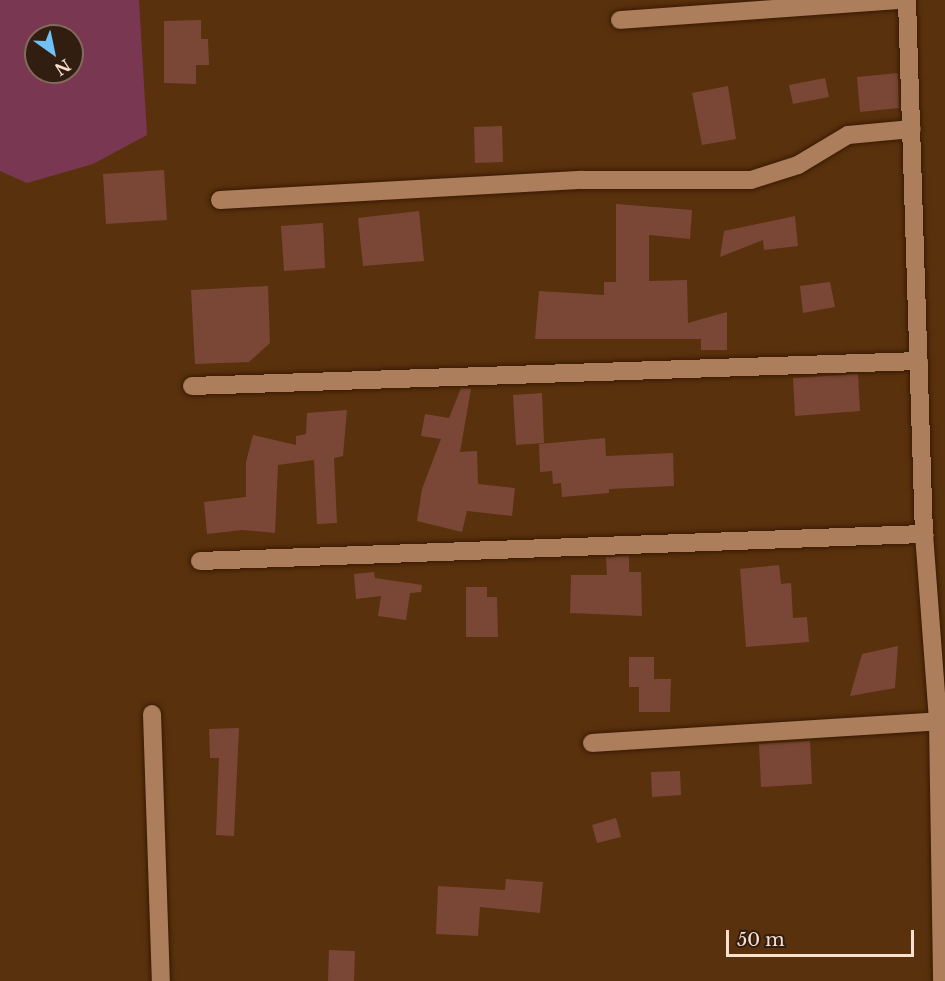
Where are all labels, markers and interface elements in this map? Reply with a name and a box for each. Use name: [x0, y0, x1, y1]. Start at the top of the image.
north arrow: [24, 24, 84, 84]
text: N: [51, 55, 74, 80]
scale bar: [729, 918, 916, 956]
text: 50 m: [737, 929, 785, 951]

